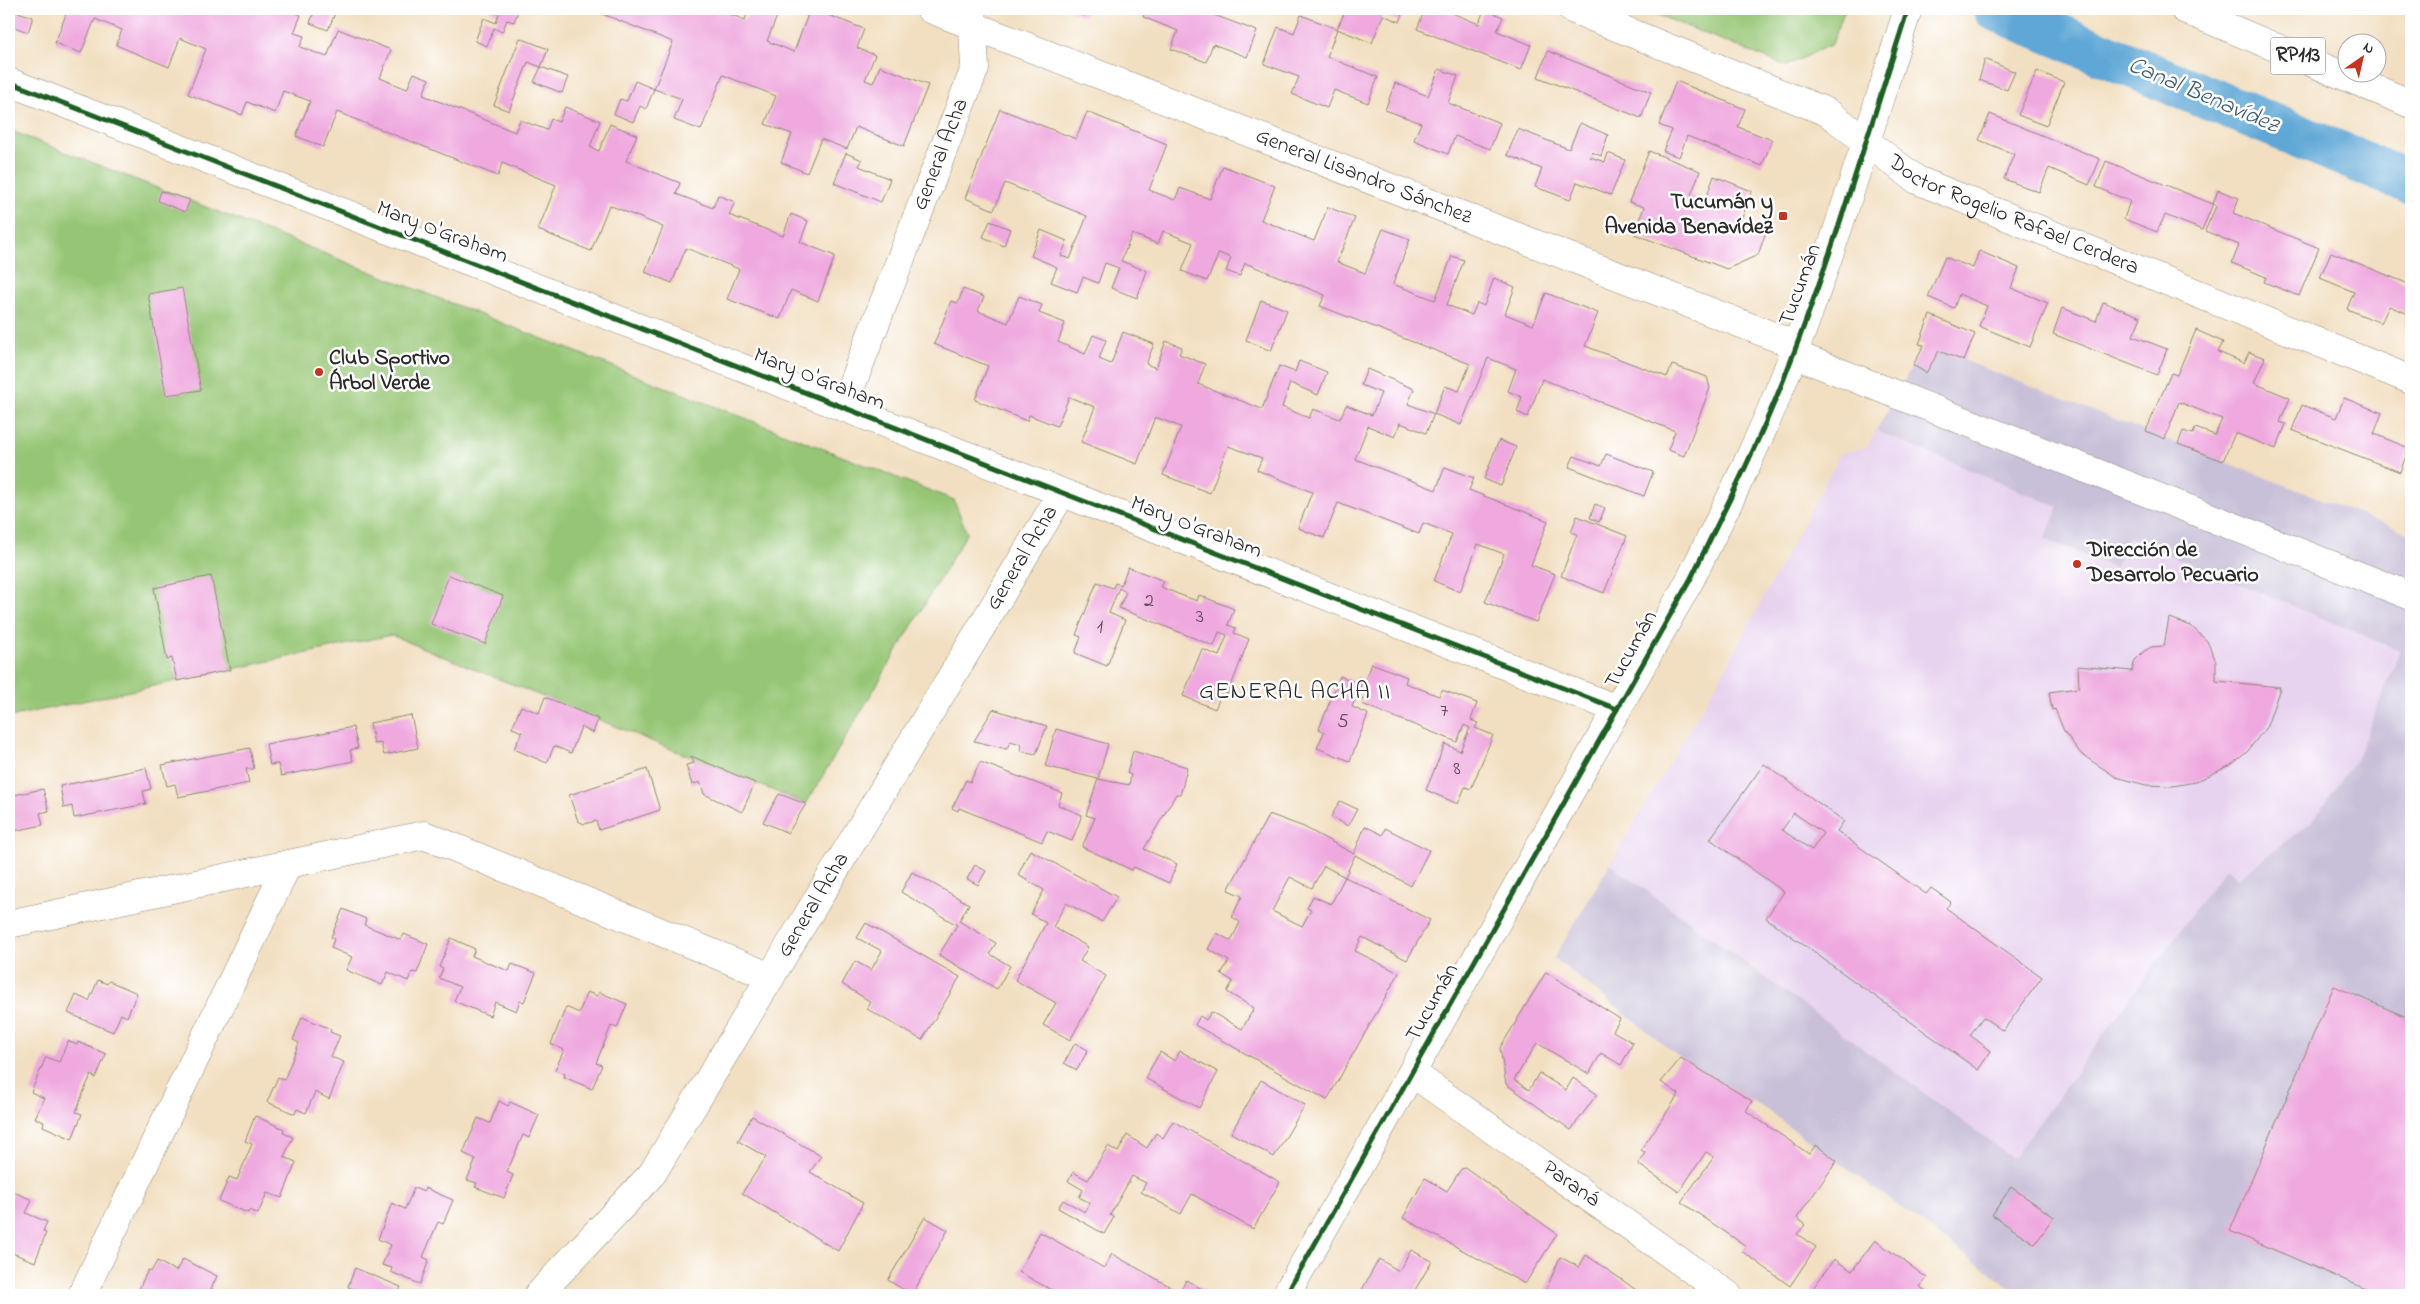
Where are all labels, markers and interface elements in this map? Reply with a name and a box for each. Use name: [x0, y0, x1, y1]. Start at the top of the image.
north arrow: [2338, 32, 2388, 82]
road number: RP113: [2270, 37, 2326, 74]
text: N: [2359, 37, 2378, 60]
water label: Canal Benavídez: [2122, 49, 2286, 144]
street label: General Acha: [905, 94, 978, 215]
street label: General Lisandro Sánchez: [1251, 121, 1477, 234]
street label: Doctor Rogelio Rafael Cerdera: [1880, 146, 2144, 284]
place label: Tucumán y Avenida Benavídez: [1605, 187, 1774, 244]
street label: Mary O'Graham: [371, 193, 512, 274]
marker: Tucumán y Avenida Benavídez: [1777, 210, 1789, 222]
street label: Tucumán: [1771, 240, 1831, 330]
street label: Mary O'Graham: [748, 340, 889, 421]
place label: Club Sportivo Árbol Verde: [329, 343, 450, 400]
marker: Club Sportivo Árbol Verde: [313, 366, 325, 378]
street label: Mary O'Graham: [1125, 488, 1266, 569]
street label: General Acha: [979, 499, 1067, 617]
place label: Dirección de Desarrolo Pecuario: [2086, 535, 2259, 592]
marker: Dirección de Desarrolo Pecuario: [2071, 558, 2083, 570]
house number: 2: [1144, 587, 1154, 616]
house number: 3: [1196, 603, 1204, 632]
street label: Tucumán: [1597, 605, 1667, 695]
house number: 1: [1097, 613, 1103, 642]
district label: GENERAL ACHA II: [1199, 675, 1391, 710]
house number: 7: [1440, 697, 1448, 726]
house number: 5: [1337, 708, 1349, 737]
house number: 8: [1453, 755, 1461, 784]
street label: General Acha: [770, 846, 858, 964]
street label: Tucumán: [1398, 958, 1468, 1048]
street label: Paraná: [1535, 1153, 1606, 1216]

